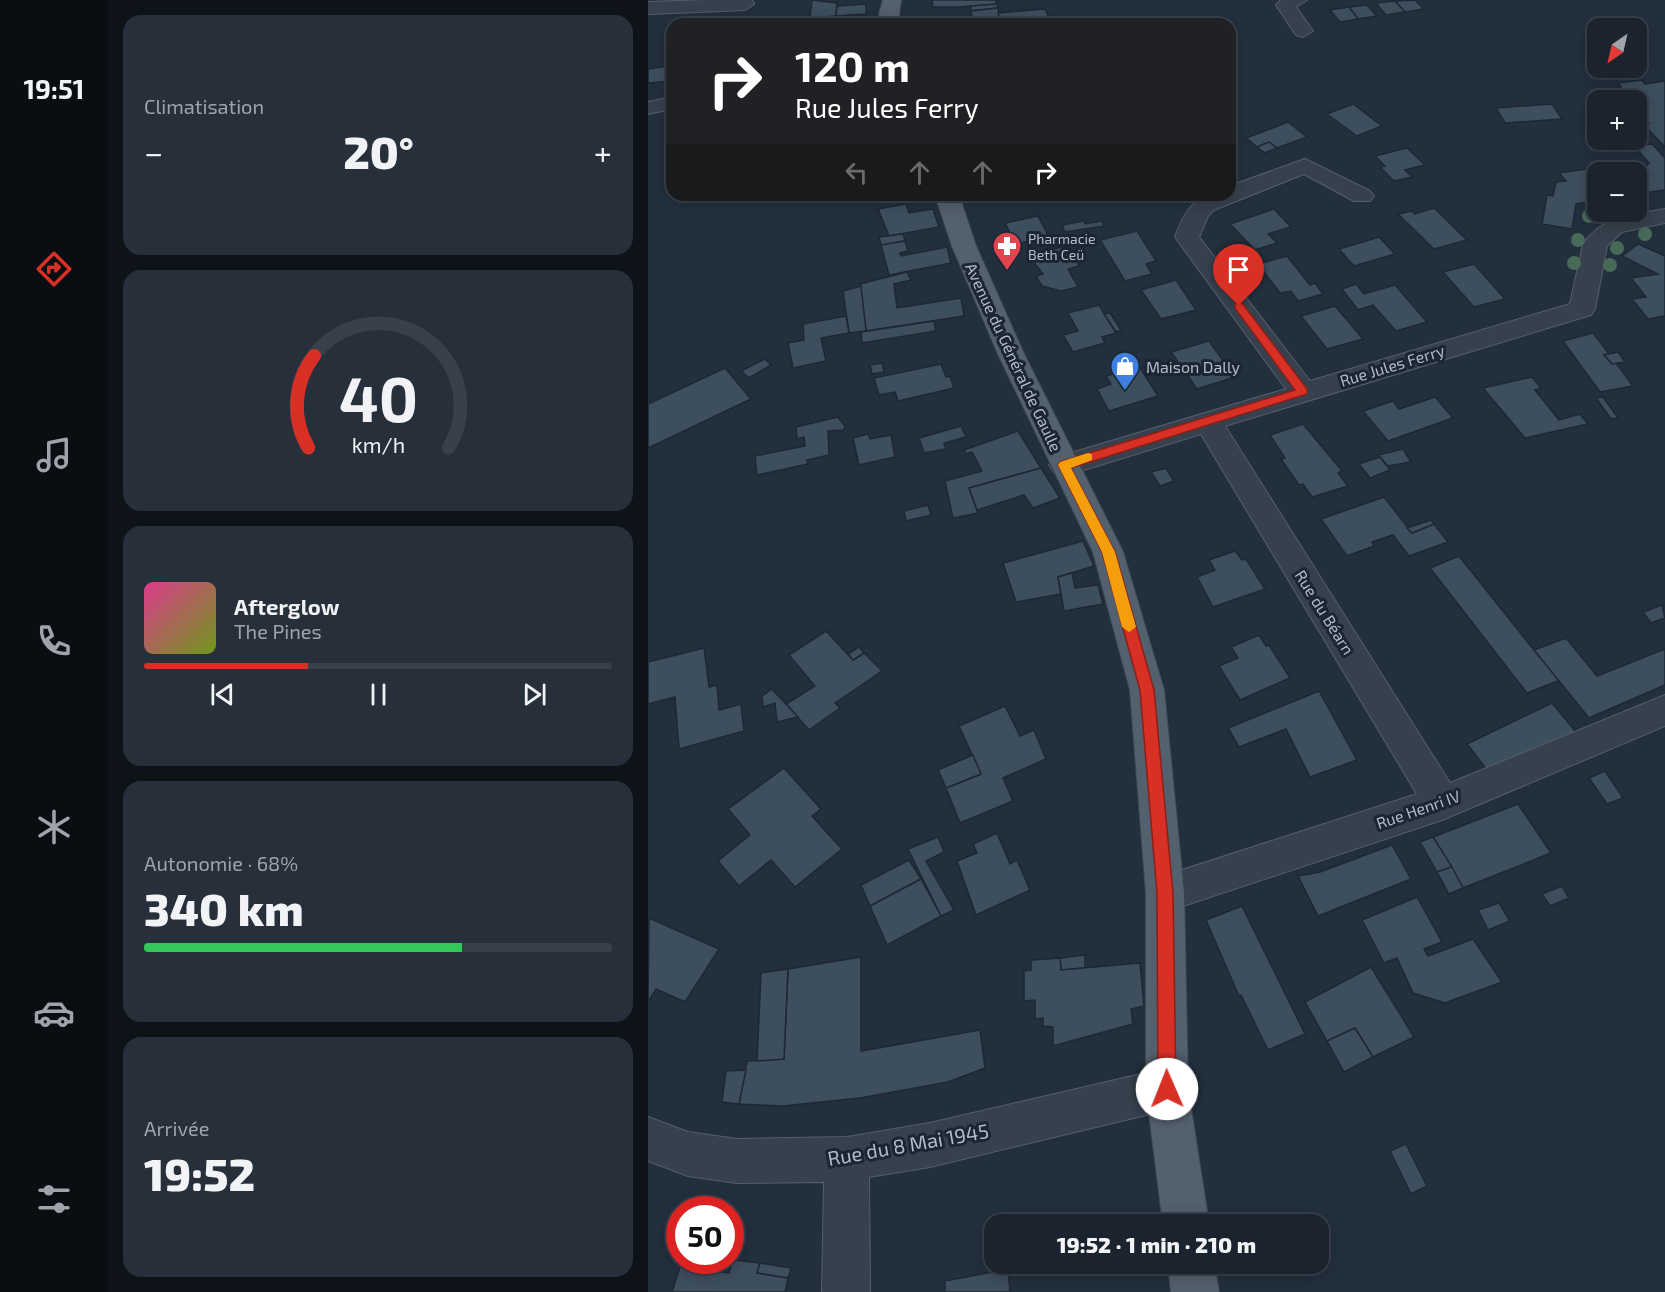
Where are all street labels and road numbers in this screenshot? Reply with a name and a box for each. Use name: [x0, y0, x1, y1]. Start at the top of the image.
street label: Avenue du Général de Gaulle: [962, 260, 1066, 454]
street label: Rue Jules Ferry: [1337, 340, 1447, 390]
street label: Rue du Béarn: [1291, 566, 1359, 658]
street label: Rue Henri IV: [1373, 786, 1463, 832]
street label: Rue du 8 Mai 1945: [826, 1118, 990, 1170]

